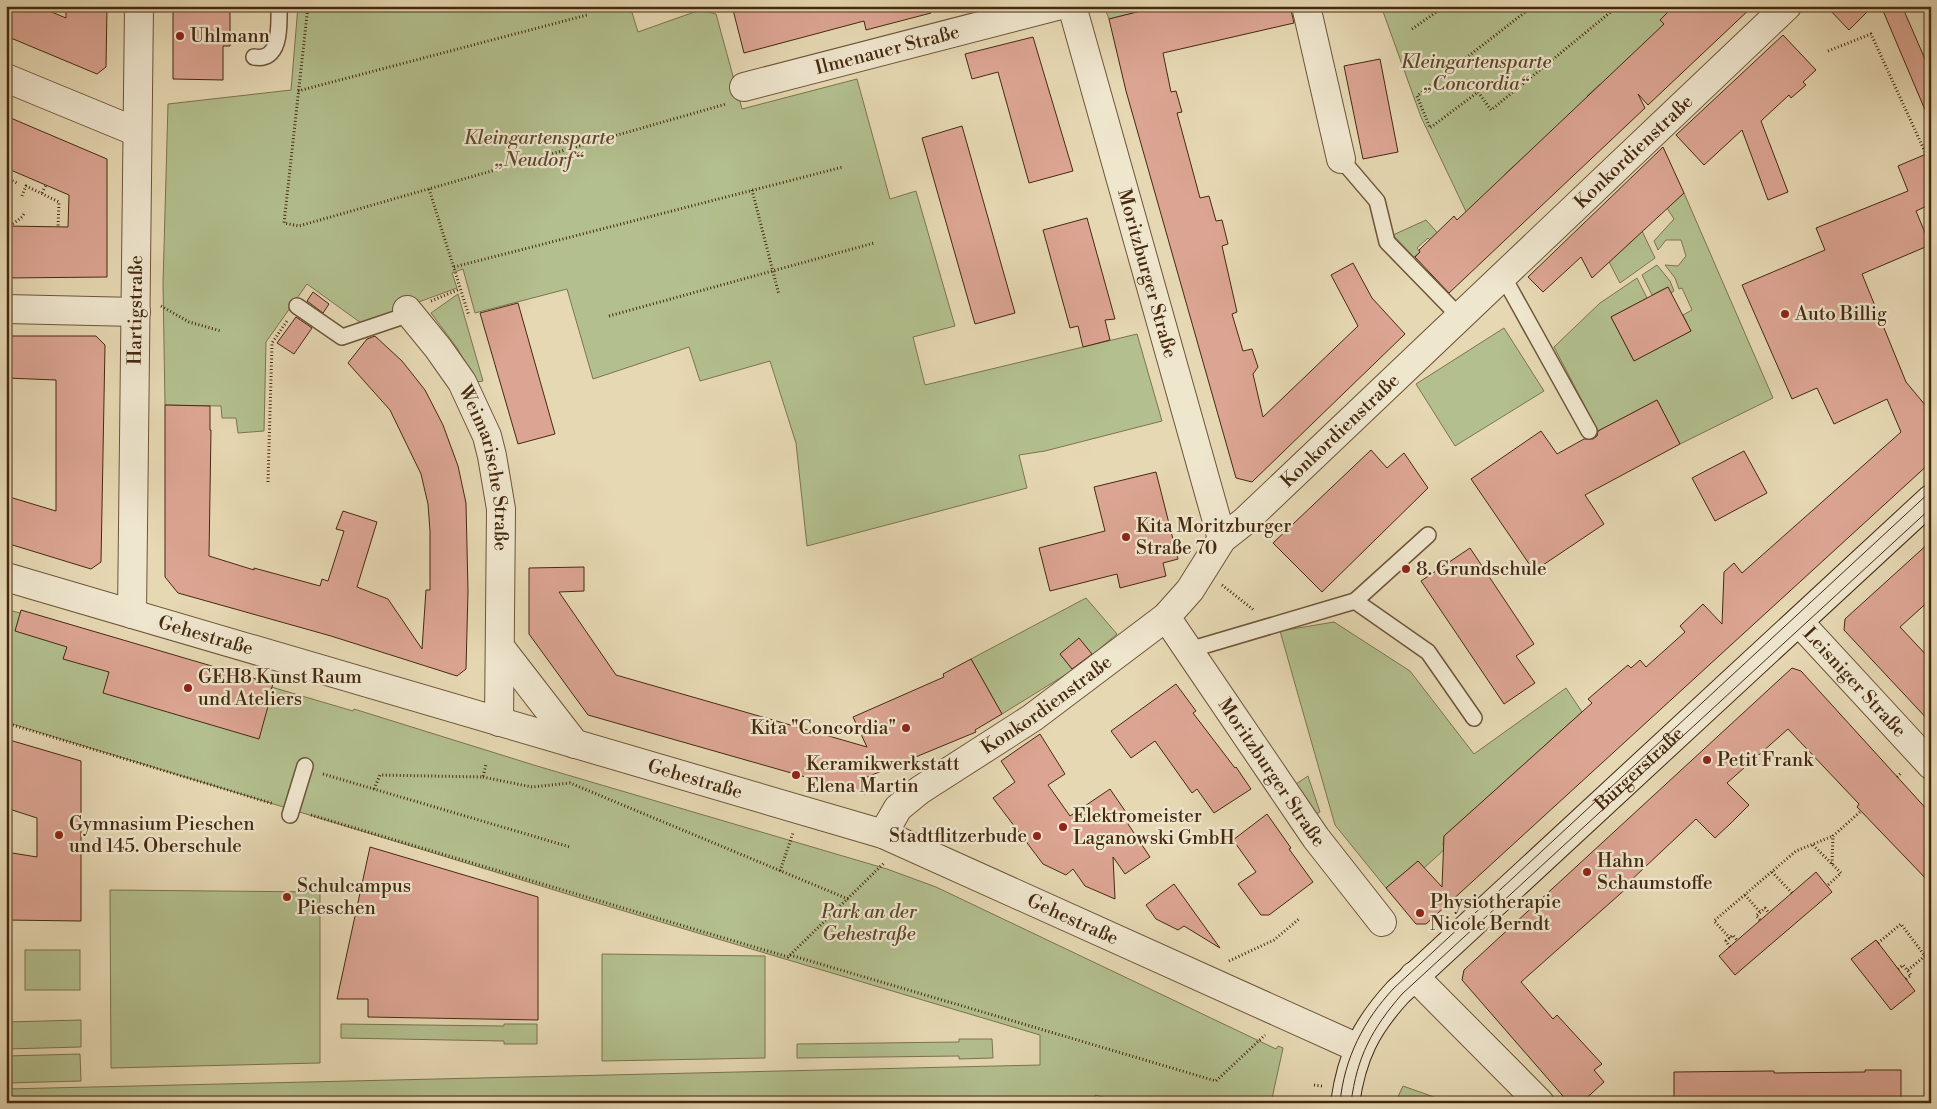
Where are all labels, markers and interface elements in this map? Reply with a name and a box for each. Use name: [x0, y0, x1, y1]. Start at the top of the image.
street label: Ilmenauer Straße: [812, 20, 962, 80]
place label: Uhlmann: [190, 24, 270, 48]
marker: Uhlmann: [174, 30, 186, 42]
park label: Kleingartensparte „Concordia“: [1401, 50, 1552, 96]
street label: Konkordienstraße: [1569, 90, 1698, 214]
park label: Kleingartensparte „Neudorf“: [464, 126, 615, 172]
street label: Moritzburger Straße: [1112, 186, 1183, 361]
street label: Hartigstraße: [123, 255, 148, 365]
place label: Auto Billig: [1794, 302, 1887, 326]
marker: Auto Billig: [1779, 308, 1791, 320]
street label: Konkordienstraße: [1275, 368, 1405, 493]
street label: Weimarische Straße: [453, 380, 513, 551]
place label: Kita Moritzburger Straße 70: [1136, 514, 1292, 560]
marker: Kita Moritzburger Straße 70: [1120, 531, 1132, 543]
place label: 8. Grundschule: [1416, 557, 1547, 581]
marker: 8. Grundschule: [1400, 563, 1412, 575]
street label: Gehestraße: [155, 610, 256, 661]
street label: Leisniger Straße: [1798, 622, 1911, 742]
street label: Konkordienstraße: [976, 650, 1117, 760]
place label: GEH8 Kunst Raum und Ateliers: [198, 665, 362, 711]
marker: GEH8 Kunst Raum und Ateliers: [182, 682, 194, 694]
street label: Moritzburger Straße: [1213, 694, 1331, 852]
place label: Kita "Concordia": [750, 716, 896, 740]
marker: Kita "Concordia": [900, 722, 912, 734]
street label: Bürgerstraße: [1589, 722, 1689, 817]
place label: Petit Frank: [1717, 748, 1814, 772]
place label: Keramikwerkstatt Elena Martin: [806, 752, 960, 798]
street label: Gehestraße: [645, 754, 745, 804]
marker: Petit Frank: [1701, 754, 1713, 766]
marker: Keramikwerkstatt Elena Martin: [790, 769, 802, 781]
place label: Elektromeister Laganowski GmbH: [1073, 804, 1235, 850]
place label: Gymnasium Pieschen und 145. Oberschule: [69, 812, 255, 858]
marker: Elektromeister Laganowski GmbH: [1057, 821, 1069, 833]
place label: Stadtflitzerbude: [889, 824, 1027, 848]
marker: Gymnasium Pieschen und 145. Oberschule: [53, 829, 65, 841]
marker: Stadtflitzerbude: [1031, 830, 1043, 842]
place label: Hahn Schaumstoffe: [1597, 849, 1713, 895]
marker: Hahn Schaumstoffe: [1581, 866, 1593, 878]
place label: Schulcampus Pieschen: [297, 874, 411, 920]
street label: Gehestraße: [1023, 888, 1122, 951]
place label: Physiotherapie Nicole Berndt: [1430, 890, 1561, 936]
marker: Schulcampus Pieschen: [281, 891, 293, 903]
park label: Park an der Gehestraße: [820, 900, 918, 946]
marker: Physiotherapie Nicole Berndt: [1414, 907, 1426, 919]

